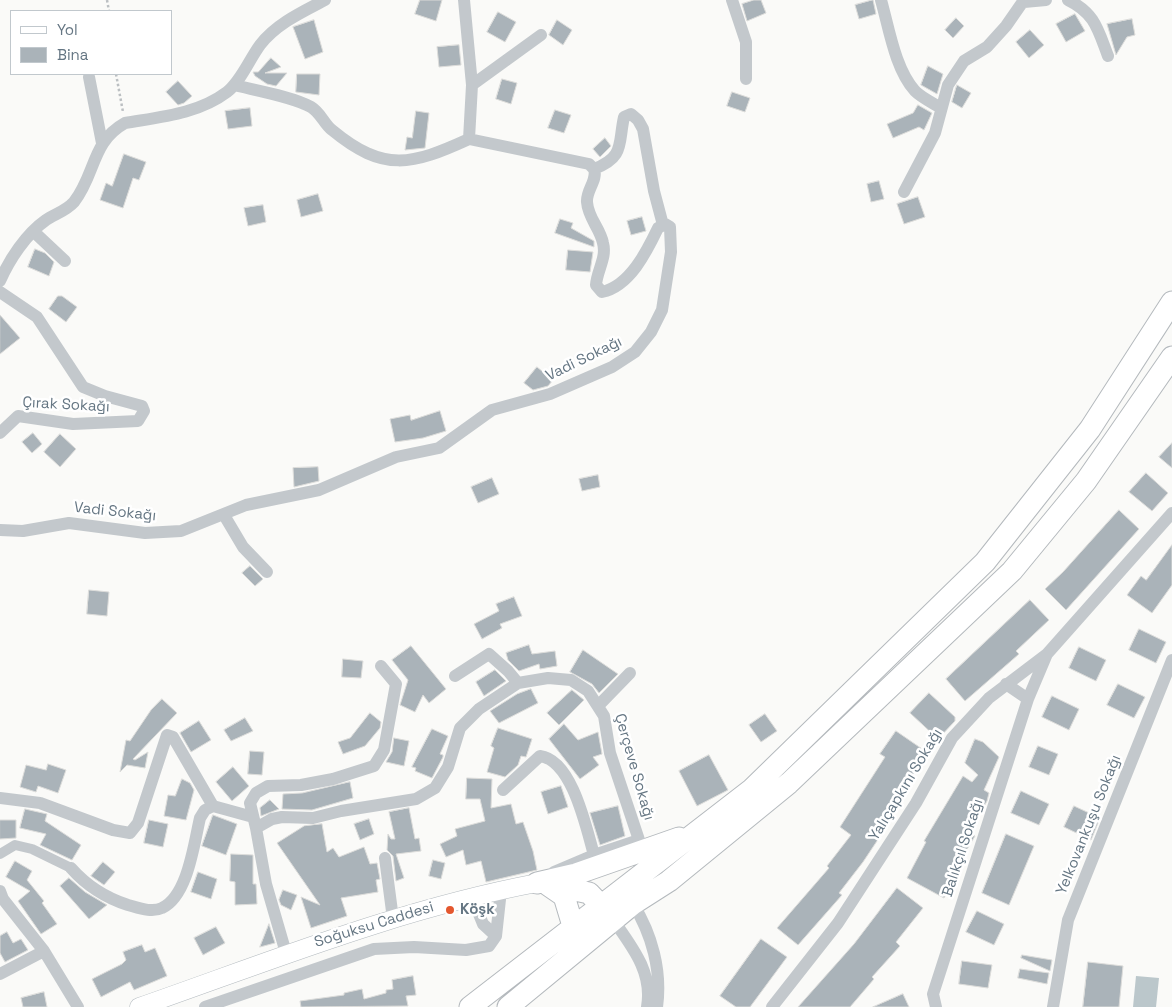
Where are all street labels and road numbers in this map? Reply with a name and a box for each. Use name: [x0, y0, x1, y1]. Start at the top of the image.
street label: Vadi Sokağı: [543, 333, 625, 385]
street label: Çırak Sokağı: [22, 394, 110, 416]
street label: Vadi Sokağı: [73, 499, 157, 525]
street label: Çerçeve Sokağı: [610, 712, 658, 822]
street label: Yalıçapkını Sokağı: [865, 726, 947, 844]
street label: Yelkovankuşu Sokağı: [1053, 753, 1125, 897]
street label: Balıkçıl Sokağı: [939, 797, 987, 899]
street label: Soğuksu Caddesi: [312, 898, 436, 952]

